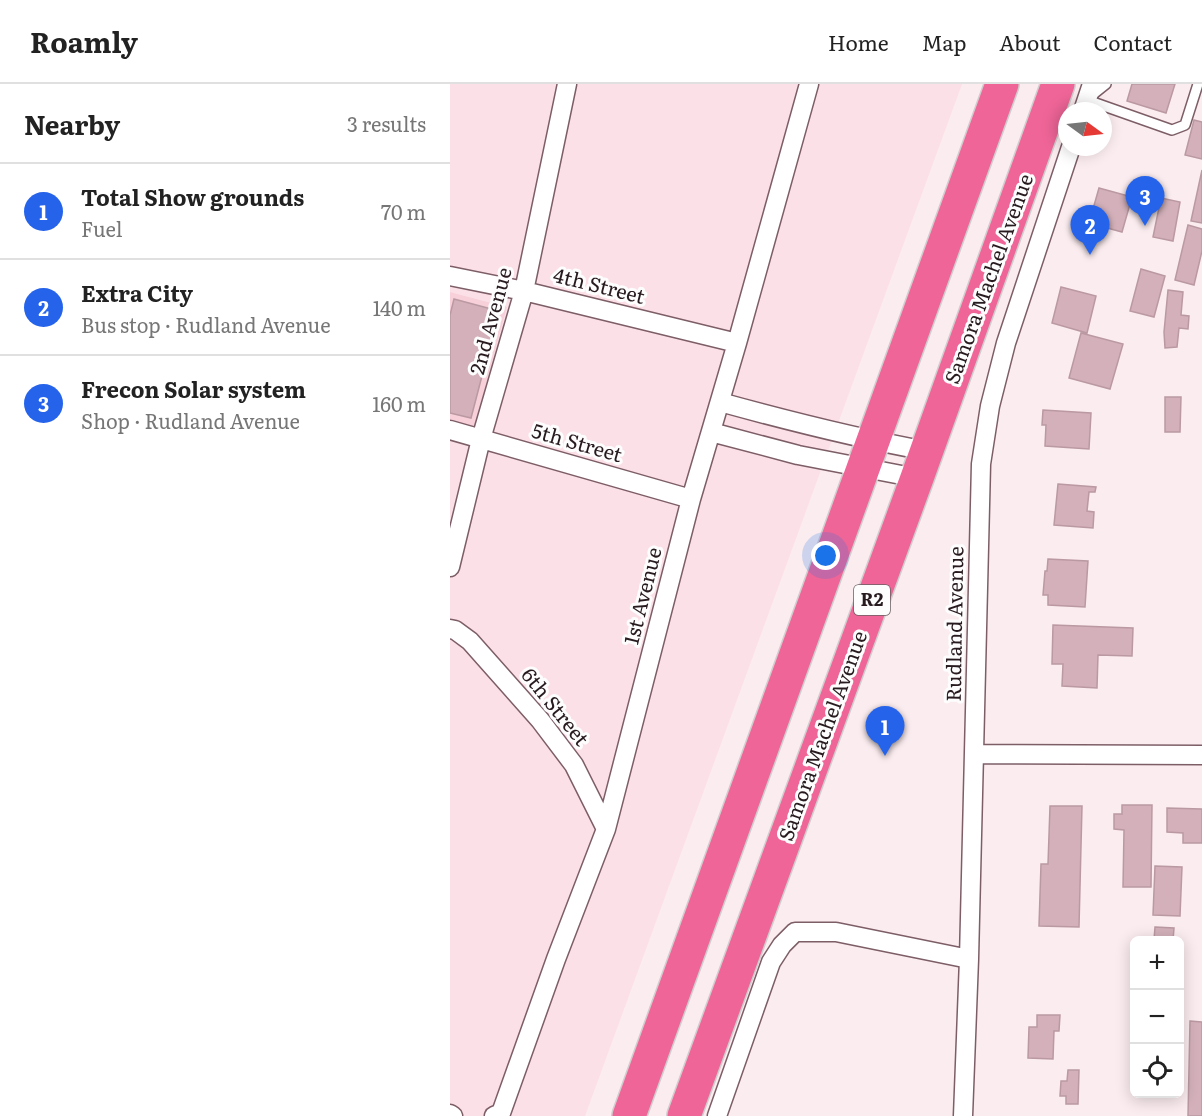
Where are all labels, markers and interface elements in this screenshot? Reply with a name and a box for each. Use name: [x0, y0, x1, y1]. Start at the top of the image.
text: Roamly: [30, 20, 138, 62]
text: Home: [828, 26, 889, 57]
text: Map: [922, 26, 966, 57]
text: About: [999, 26, 1061, 57]
text: Contact: [1094, 26, 1172, 57]
north arrow: [1058, 102, 1112, 156]
text: Nearby: [24, 104, 120, 143]
text: 3 results: [347, 108, 426, 138]
street label: Samora Machel Avenue: [935, 169, 1039, 388]
pin: 3: [1126, 176, 1164, 226]
text: Total Show grounds: [81, 180, 304, 213]
text: 1: [39, 196, 48, 226]
text: 70 m: [381, 196, 426, 226]
pin: 2: [1070, 206, 1110, 255]
text: Fuel: [81, 213, 122, 243]
street label: 4th Street: [550, 258, 649, 310]
street label: 2nd Avenue: [460, 264, 518, 377]
text: Extra City: [81, 276, 193, 309]
text: 2: [38, 292, 49, 322]
text: 140 m: [373, 292, 426, 322]
text: Bus stop · Rudland Avenue: [81, 309, 331, 339]
text: Frecon Solar system: [81, 372, 306, 405]
text: 3: [38, 388, 49, 418]
text: 160 m: [372, 388, 426, 418]
text: Shop · Rudland Avenue: [81, 405, 300, 435]
street label: 5th Street: [529, 414, 626, 468]
your location: [811, 541, 840, 570]
street label: 1st Avenue: [614, 544, 668, 647]
street label: Rudland Avenue: [937, 546, 969, 702]
road number: R2: [854, 585, 890, 615]
street label: Samora Machel Avenue: [769, 626, 873, 845]
street label: 6th Street: [516, 660, 598, 751]
pin: 1: [866, 706, 904, 756]
map controls: [1130, 936, 1184, 1098]
button: +: [1130, 936, 1184, 990]
button: −: [1130, 990, 1184, 1044]
button: locate: [1130, 1044, 1184, 1098]

